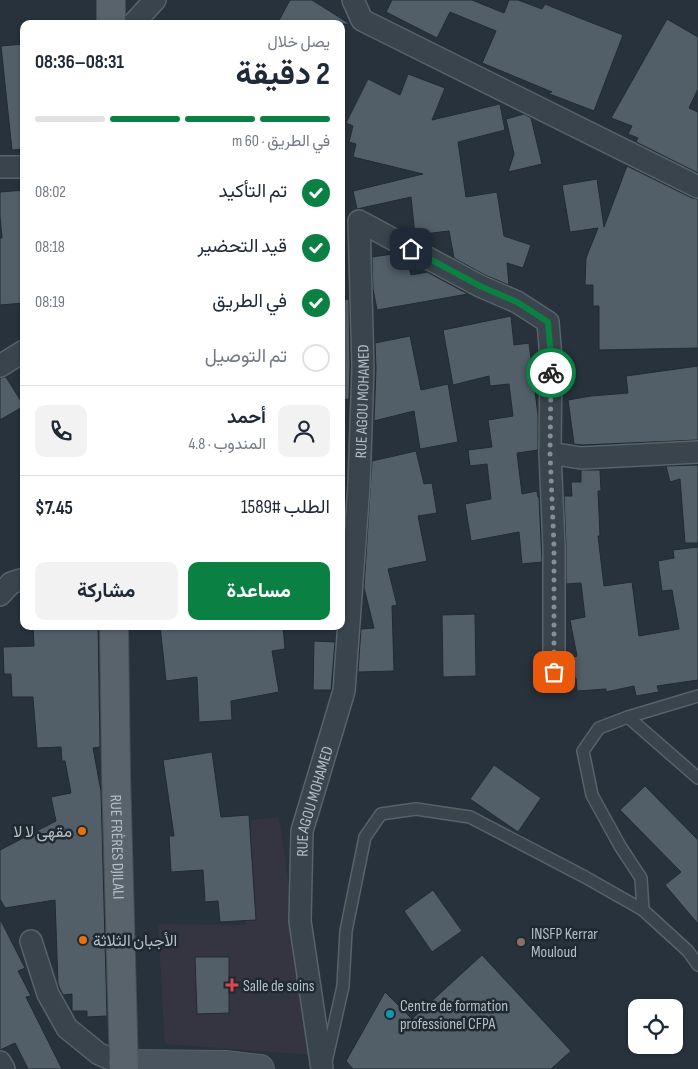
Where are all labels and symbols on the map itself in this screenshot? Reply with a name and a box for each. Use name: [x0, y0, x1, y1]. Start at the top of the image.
pin: [390, 228, 432, 270]
street label: RUE AGOU MOHAMED: [352, 344, 374, 459]
courier: [526, 348, 576, 398]
pin: [533, 651, 575, 693]
street label: RUE AGOU MOHAMED: [293, 744, 338, 857]
street label: RUE FRÈRES DJILALI: [106, 794, 127, 900]
place label: مقهى لا لا: [13, 823, 72, 842]
marker: مقهى لا لا: [76, 825, 88, 837]
place label: INSFP Kerrar Mouloud: [531, 925, 598, 962]
place label: الأجبان الثلاثة: [93, 932, 177, 951]
marker: الأجبان الثلاثة: [77, 934, 89, 946]
marker: INSFP Kerrar Mouloud: [515, 936, 527, 948]
place label: Salle de soins: [243, 977, 315, 996]
marker: Salle de soins: [225, 978, 239, 992]
place label: Centre de formation professionel CFPA: [400, 997, 508, 1034]
marker: Centre de formation professionel CFPA: [384, 1008, 396, 1020]

